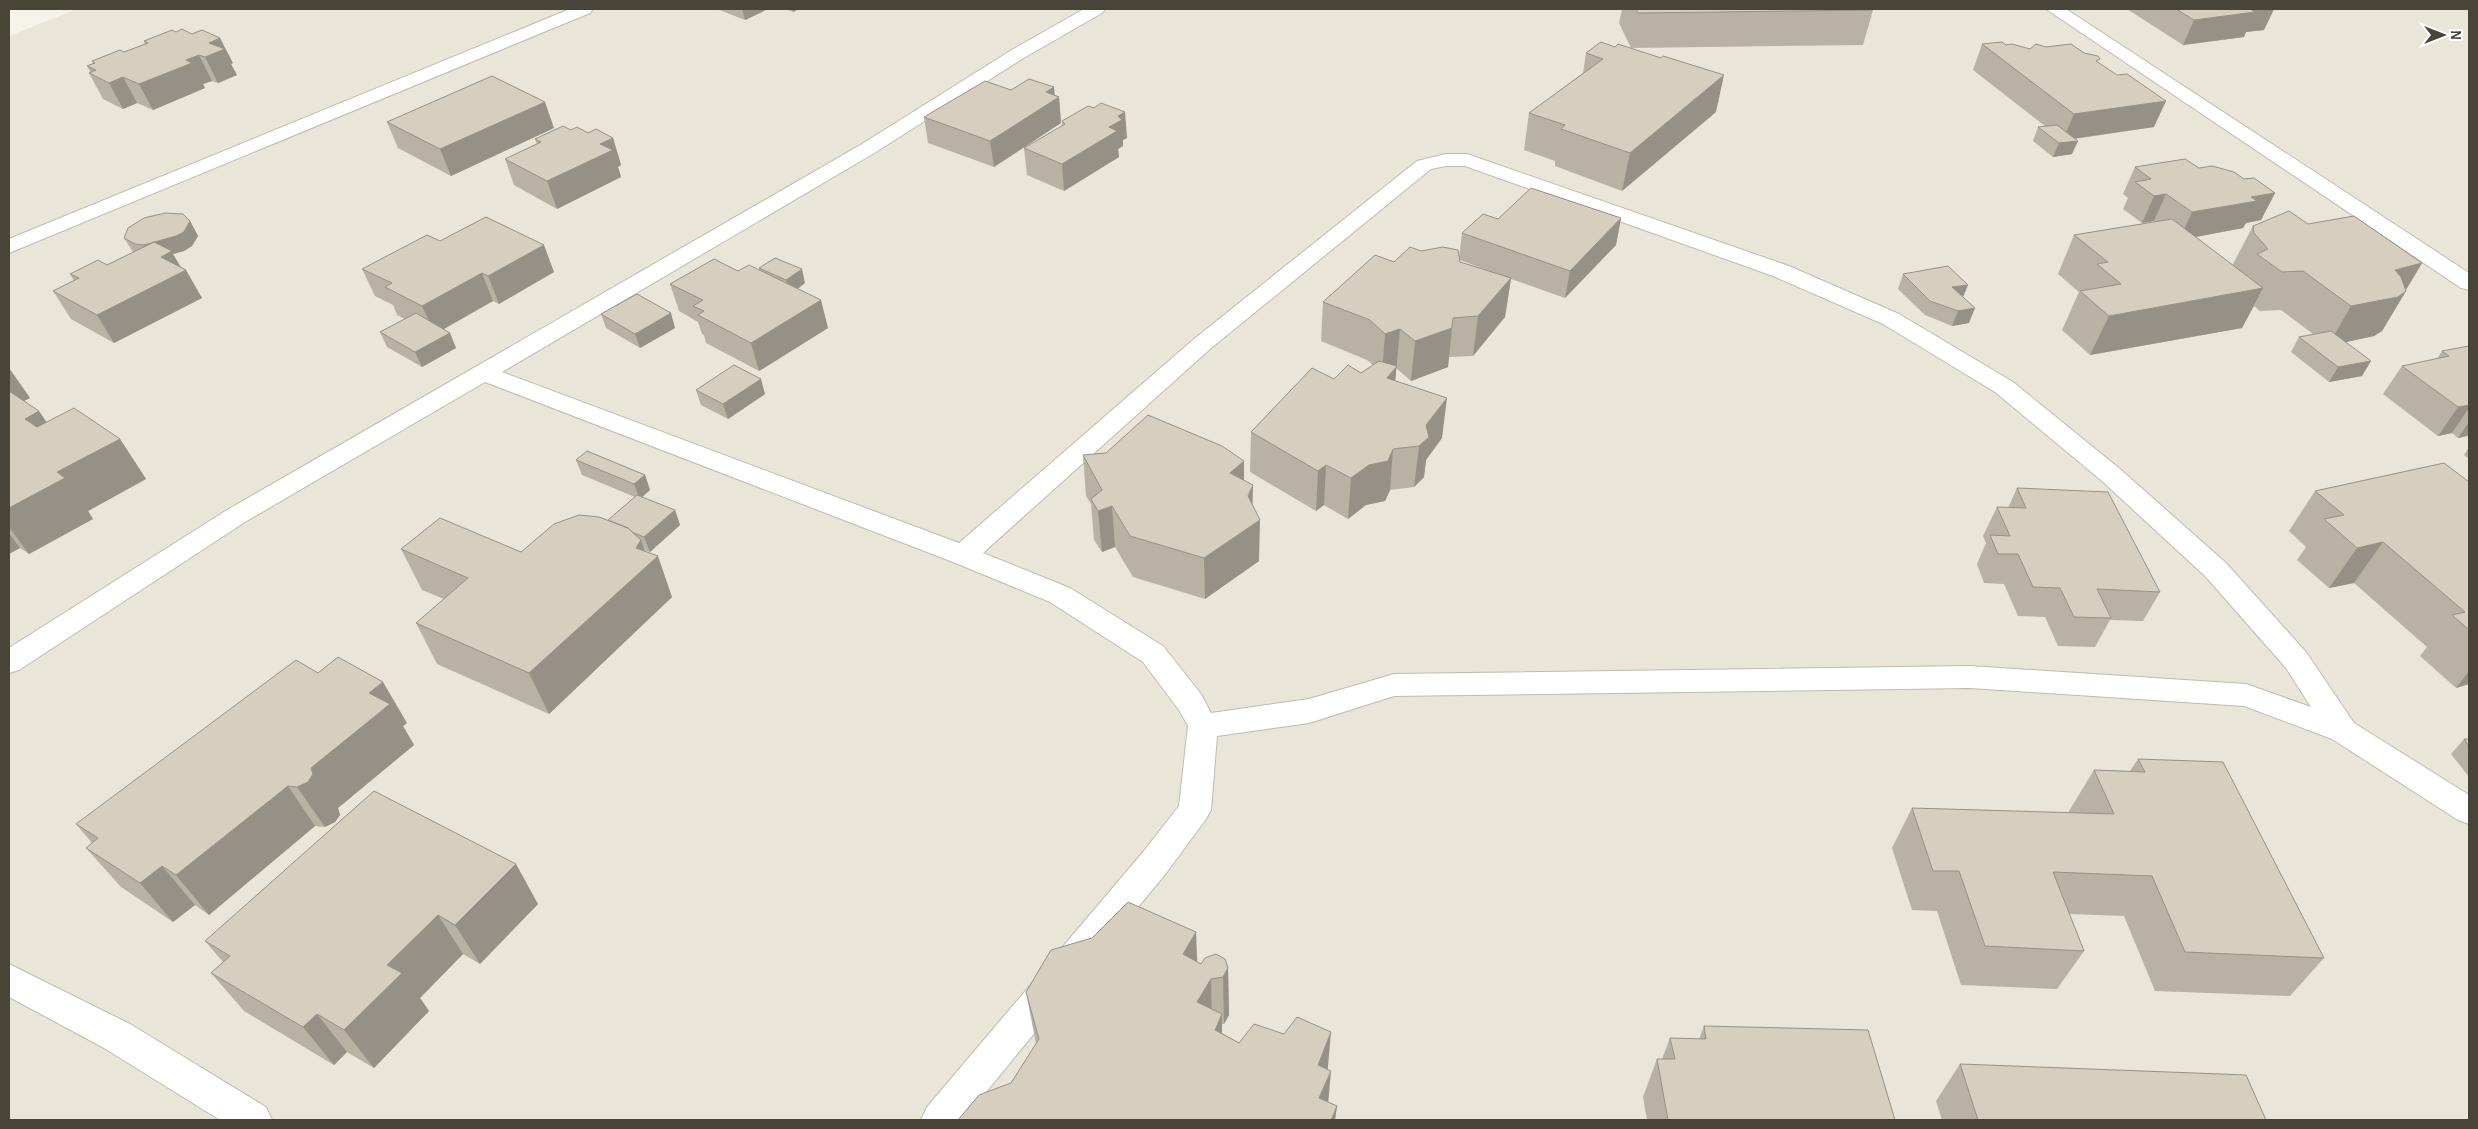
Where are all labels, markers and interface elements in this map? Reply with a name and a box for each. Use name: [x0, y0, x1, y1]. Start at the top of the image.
north arrow: [2418, 10, 2468, 60]
text: N: [2448, 30, 2462, 40]

